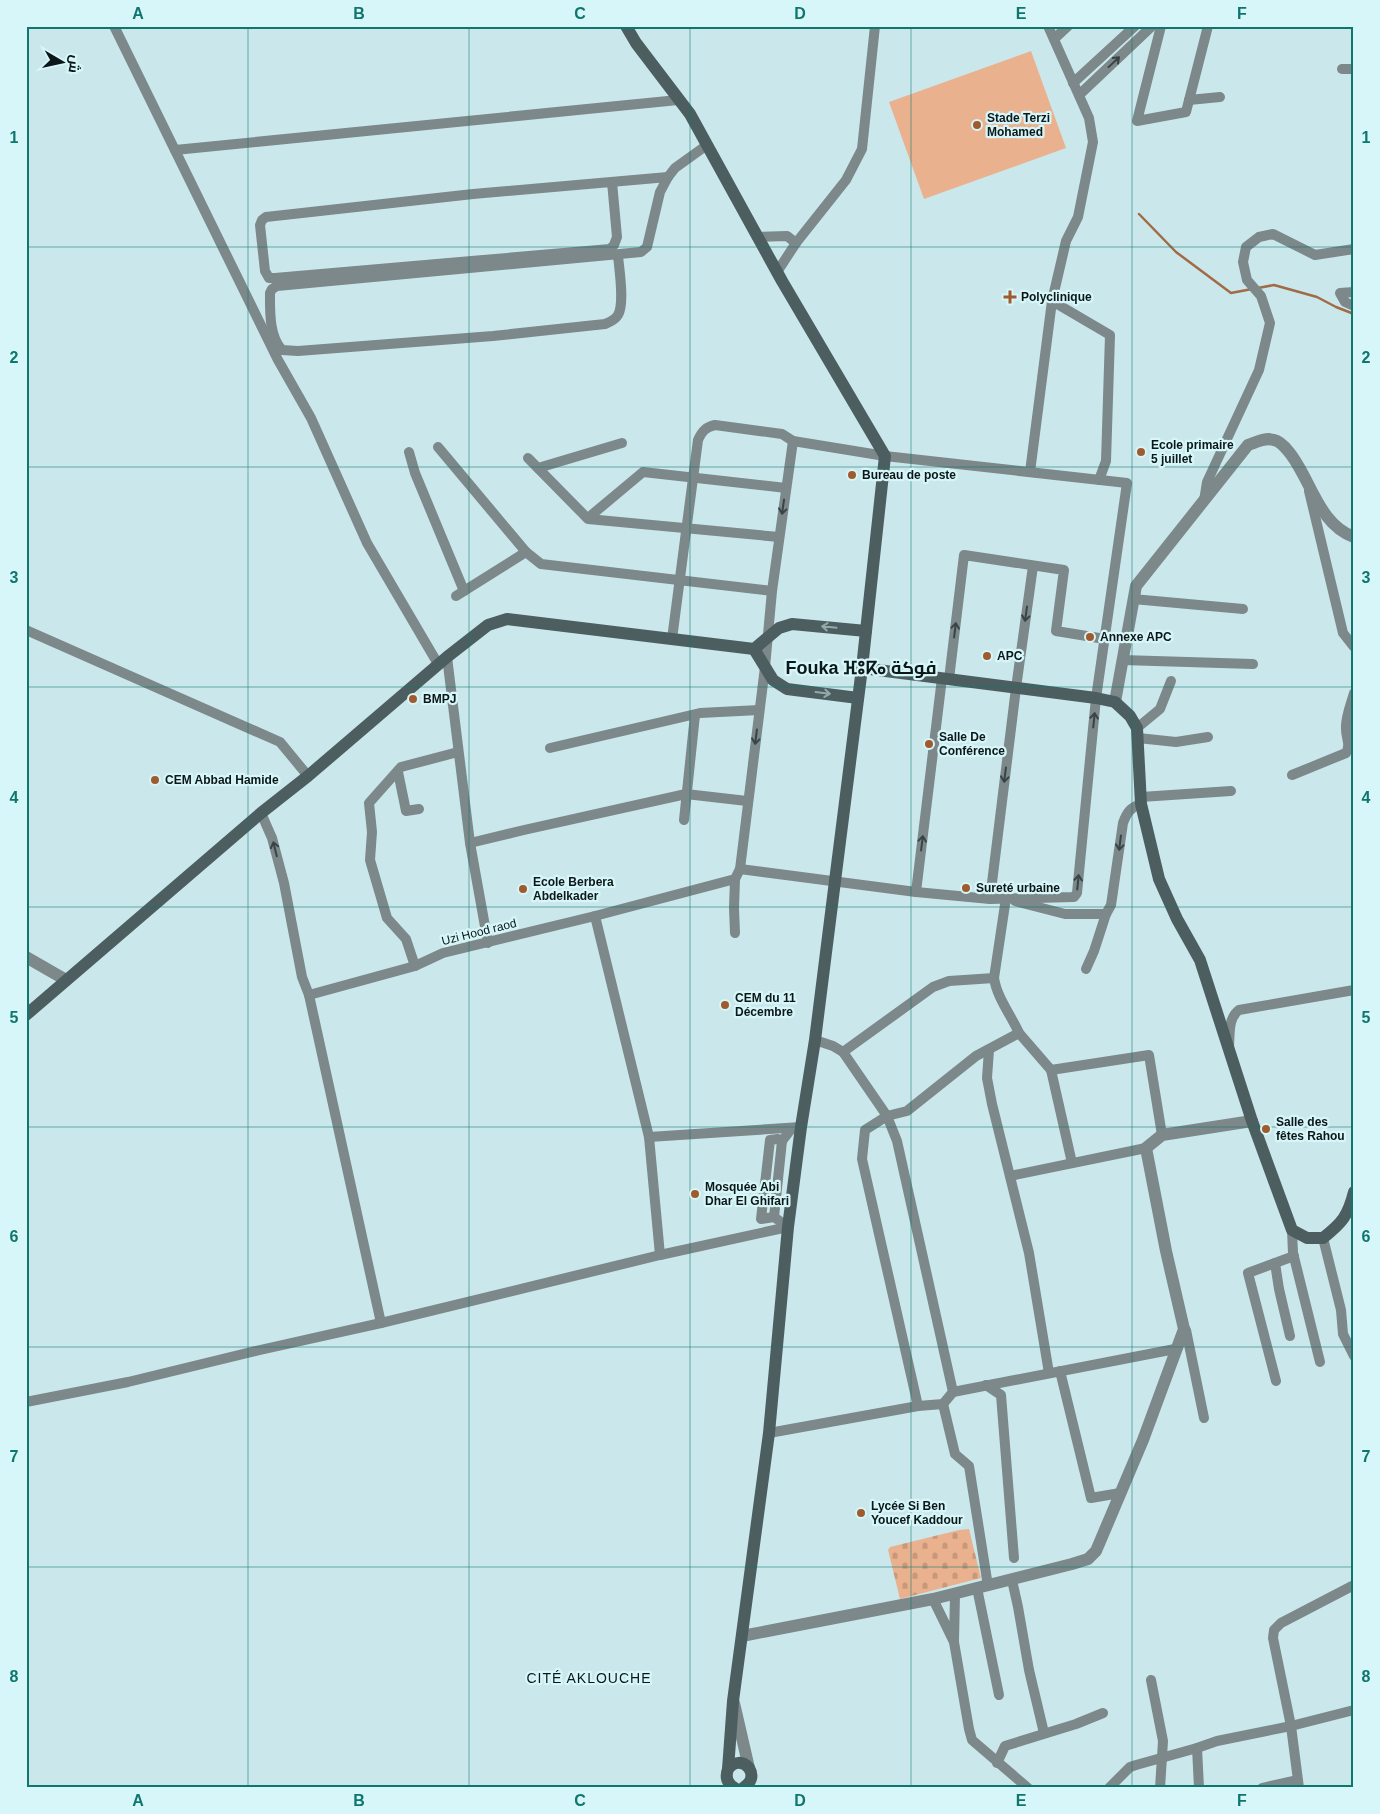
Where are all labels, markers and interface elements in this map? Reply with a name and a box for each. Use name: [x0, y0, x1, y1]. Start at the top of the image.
text: A: [132, 5, 144, 22]
text: B: [353, 5, 365, 22]
text: C: [574, 5, 586, 22]
text: D: [794, 5, 806, 22]
text: E: [1016, 5, 1027, 22]
text: F: [1237, 5, 1247, 22]
north arrow: [38, 38, 88, 88]
text: ش: [65, 54, 84, 74]
one-way arrow: [1108, 56, 1120, 68]
place label: Stade Terzi Mohamed: [987, 111, 1050, 139]
marker: Stade Terzi Mohamed: [971, 119, 983, 131]
text: 1: [10, 129, 19, 146]
text: 1: [1362, 129, 1371, 146]
marker: Polyclinique: [1003, 290, 1017, 304]
place label: Polyclinique: [1021, 290, 1092, 304]
text: 2: [10, 349, 19, 366]
text: 2: [1362, 349, 1371, 366]
place label: Ecole primaire 5 juillet: [1151, 438, 1234, 466]
marker: Ecole primaire 5 juillet: [1135, 446, 1147, 458]
place label: Bureau de poste: [862, 468, 956, 482]
marker: Bureau de poste: [846, 469, 858, 481]
one-way arrow: [778, 499, 788, 515]
text: 3: [10, 569, 19, 586]
text: 3: [1362, 569, 1371, 586]
one-way arrow: [1021, 606, 1031, 622]
one-way arrow: [821, 623, 837, 632]
one-way arrow: [950, 623, 960, 639]
place label: Annexe APC: [1100, 630, 1172, 644]
marker: Annexe APC: [1084, 631, 1096, 643]
place label: APC: [997, 649, 1023, 663]
marker: APC: [981, 650, 993, 662]
district label: Fouka ⴼⵓⴽⴰ فوكة: [785, 658, 937, 679]
one-way arrow: [815, 688, 831, 698]
place label: BMPJ: [423, 692, 456, 706]
marker: BMPJ: [407, 693, 419, 705]
one-way arrow: [1089, 712, 1099, 728]
one-way arrow: [750, 729, 760, 745]
place label: Salle De Conférence: [939, 730, 1005, 758]
marker: Salle De Conférence: [923, 738, 935, 750]
one-way arrow: [1000, 767, 1010, 783]
place label: CEM Abbad Hamide: [165, 773, 279, 787]
marker: CEM Abbad Hamide: [149, 774, 161, 786]
text: 4: [10, 789, 19, 806]
text: 4: [1362, 789, 1371, 806]
one-way arrow: [917, 835, 927, 851]
one-way arrow: [1115, 835, 1125, 851]
one-way arrow: [270, 841, 279, 857]
one-way arrow: [1073, 874, 1083, 890]
place label: Ecole Berbera Abdelkader: [533, 875, 614, 903]
place label: Sureté urbaine: [976, 881, 1060, 895]
marker: Sureté urbaine: [960, 882, 972, 894]
marker: Ecole Berbera Abdelkader: [517, 883, 529, 895]
street label: Uzi Hood raod: [440, 916, 518, 948]
place label: CEM du 11 Décembre: [735, 991, 796, 1019]
marker: CEM du 11 Décembre: [719, 999, 731, 1011]
text: 5: [10, 1009, 19, 1026]
text: 5: [1362, 1009, 1371, 1026]
place label: Salle des fêtes Rahou: [1276, 1115, 1345, 1143]
marker: Salle des fêtes Rahou: [1260, 1123, 1272, 1135]
place label: Mosquée Abi Dhar El Ghifari: [705, 1180, 789, 1208]
marker: Mosquée Abi Dhar El Ghifari: [689, 1188, 701, 1200]
text: 6: [10, 1228, 19, 1245]
text: 6: [1362, 1228, 1371, 1245]
text: 7: [10, 1448, 19, 1465]
text: 7: [1362, 1448, 1371, 1465]
place label: Lycée Si Ben Youcef Kaddour: [871, 1499, 963, 1527]
marker: Lycée Si Ben Youcef Kaddour: [855, 1507, 867, 1519]
text: 8: [10, 1668, 19, 1685]
text: 8: [1362, 1668, 1371, 1685]
district label: CITÉ AKLOUCHE: [526, 1670, 652, 1686]
text: A: [132, 1792, 144, 1809]
text: B: [353, 1792, 365, 1809]
text: C: [574, 1792, 586, 1809]
text: D: [794, 1792, 806, 1809]
text: E: [1016, 1792, 1027, 1809]
text: F: [1237, 1792, 1247, 1809]

